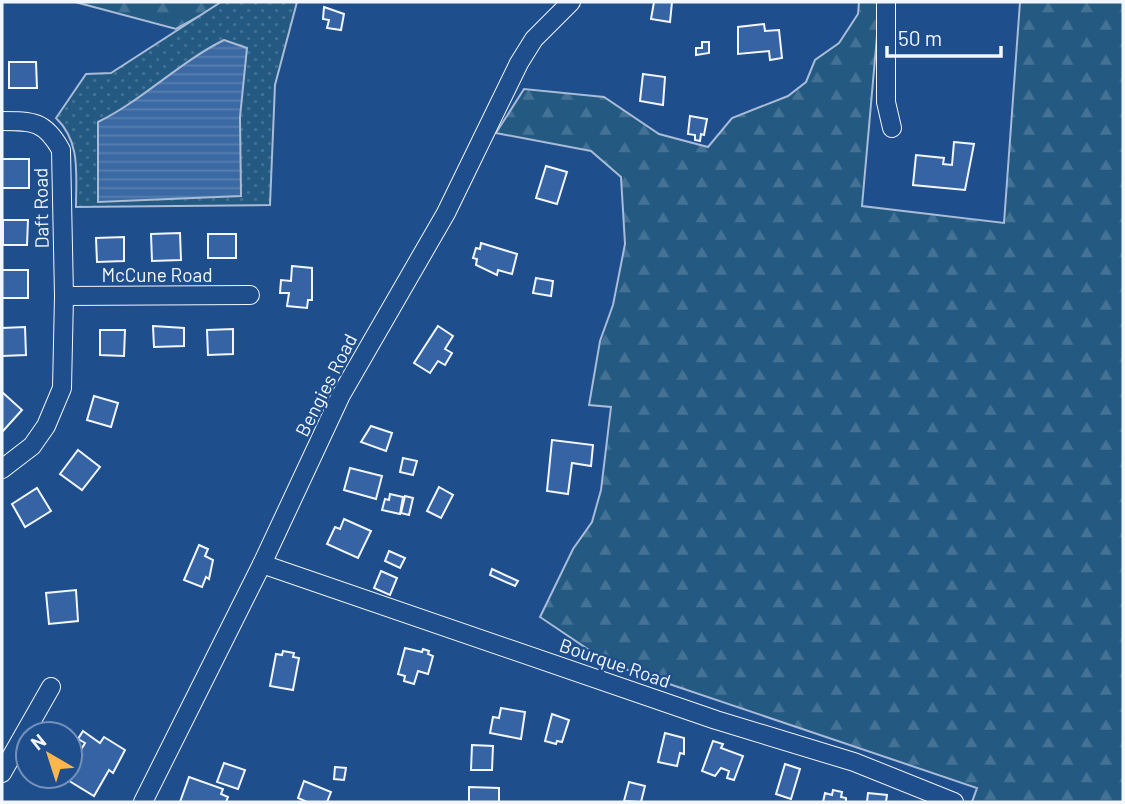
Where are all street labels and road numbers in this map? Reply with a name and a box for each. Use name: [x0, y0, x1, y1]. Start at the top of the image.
street label: Daft Road: [28, 167, 53, 249]
street label: McCune Road: [101, 263, 213, 286]
street label: Bengies Road: [290, 330, 361, 440]
street label: Bourque Road: [557, 633, 674, 692]

